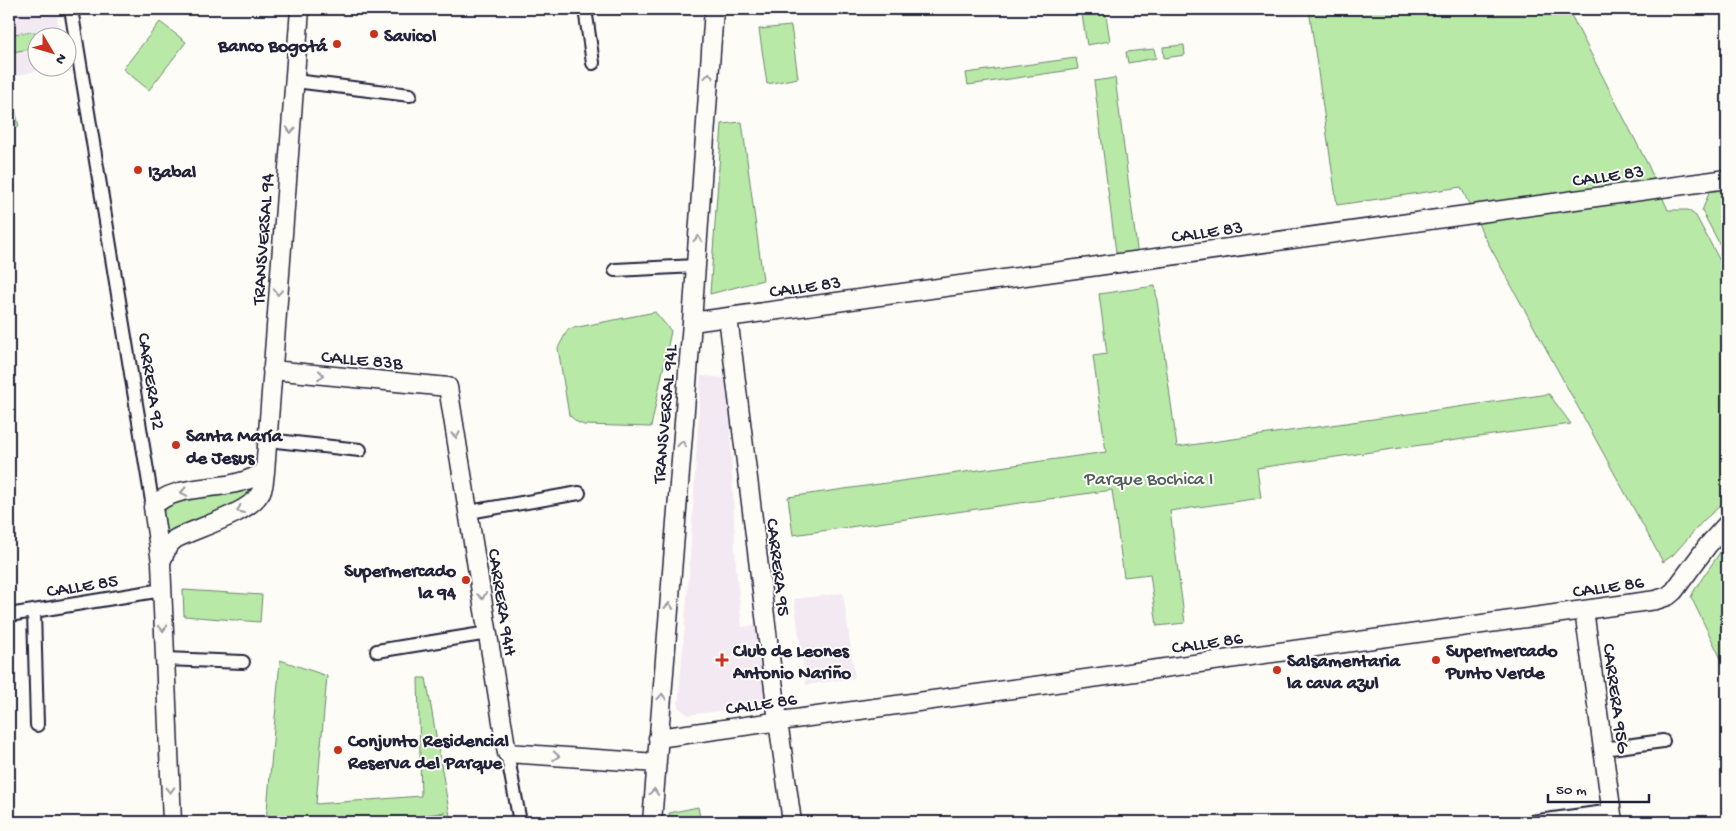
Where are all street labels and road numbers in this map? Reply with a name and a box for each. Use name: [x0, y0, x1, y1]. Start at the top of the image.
street label: CALLE 83: [1571, 161, 1646, 194]
street label: TRANSVERSAL 94: [248, 173, 281, 307]
street label: CALLE 83: [1170, 217, 1245, 250]
street label: CALLE 83: [768, 272, 843, 305]
street label: CARRERA 92: [131, 331, 169, 432]
street label: TRANSVERSAL 94L: [649, 343, 684, 486]
street label: CALLE 83B: [320, 346, 405, 377]
street label: CARRERA 95: [759, 517, 794, 618]
street label: CARRERA 94H: [481, 547, 520, 658]
street label: CALLE 85: [45, 570, 120, 604]
street label: CALLE 86: [1571, 572, 1646, 605]
street label: CALLE 86: [1170, 628, 1245, 661]
street label: CARRERA 95G: [1595, 642, 1634, 756]
street label: CALLE 86: [724, 689, 799, 722]

